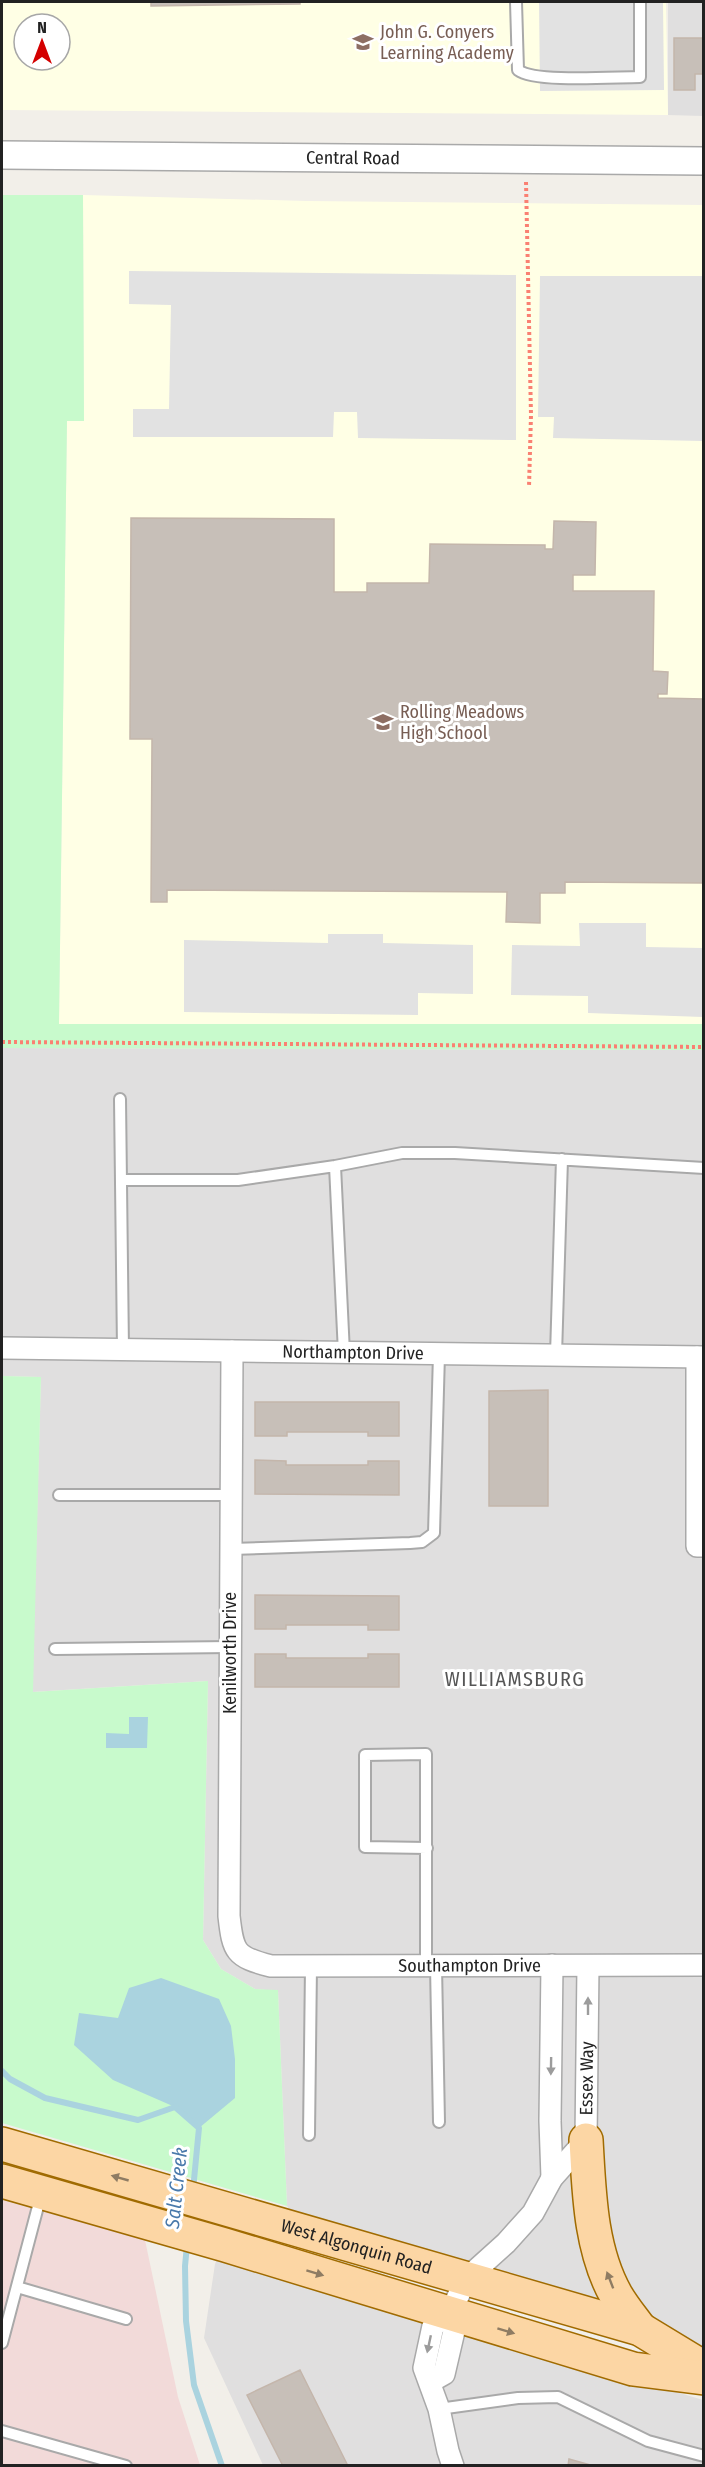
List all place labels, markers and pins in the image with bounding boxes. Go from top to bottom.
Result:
place label: John G. Conyers Learning Academy [380,21,514,64]
school or university icon: John G. Conyers Learning Academy [351,30,375,54]
place label: Rolling Meadows High School [400,701,524,744]
school or university icon: Rolling Meadows High School [371,710,395,734]

